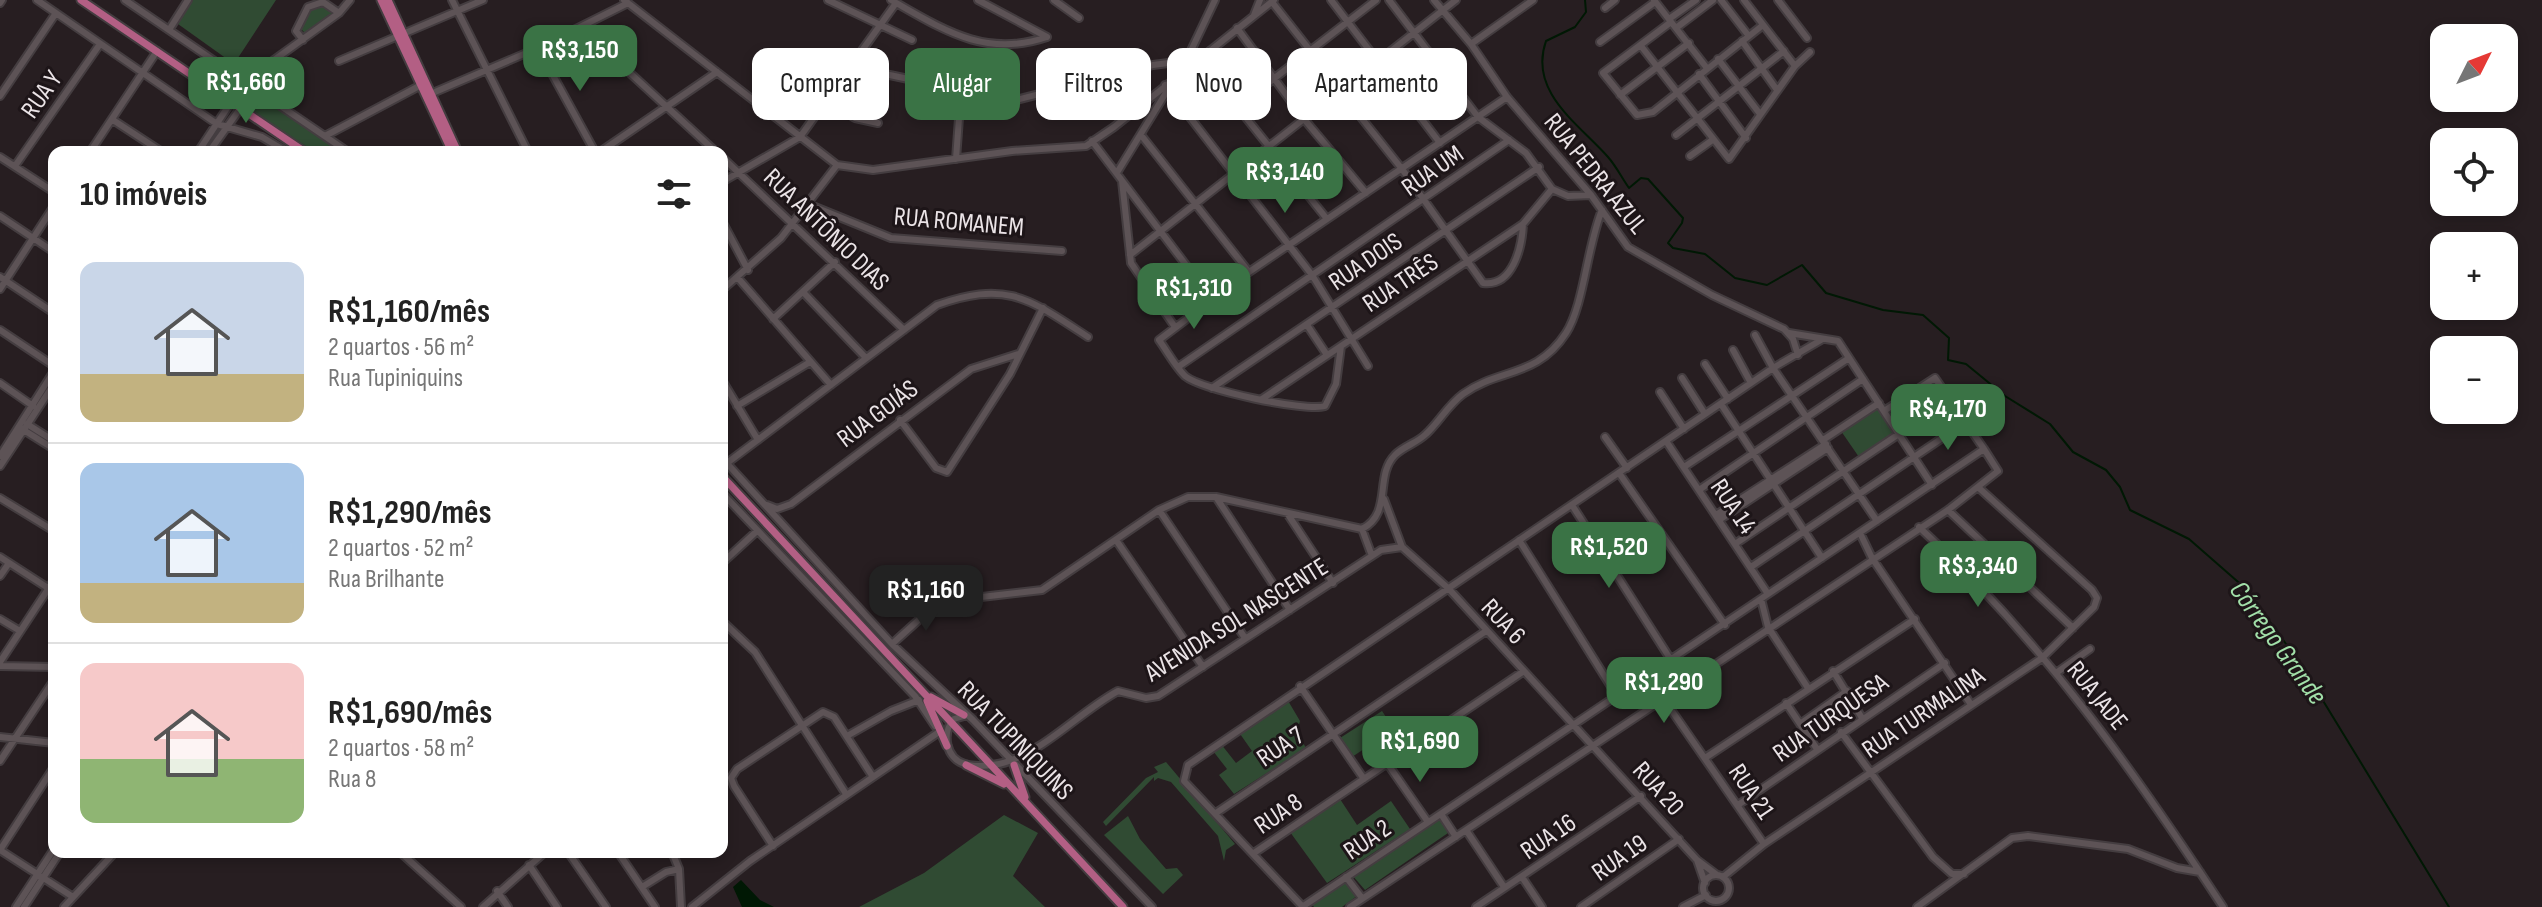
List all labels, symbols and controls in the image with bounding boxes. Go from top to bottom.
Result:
north arrow [2430,24,2518,112]
map controls [2430,24,2518,424]
pin: R$3,150 [506,25,654,93]
text: R$3,150 [541,35,619,66]
chip: Comprar [752,48,889,120]
chip: Alugar [905,48,1020,120]
chip: Filtros [1036,48,1151,120]
chip: Novo [1167,48,1271,120]
chip: Apartamento [1287,48,1467,120]
pin: R$1,660 [172,57,320,125]
street label: RUA Y [15,65,70,124]
text: R$1,660 [206,67,286,98]
street label: RUA PEDRA AZUL [1537,107,1653,241]
button: locate [2430,128,2518,216]
street label: RUA UM [1396,139,1470,203]
pin: R$3,140 [1211,147,1359,215]
text: R$3,140 [1246,157,1324,188]
street label: RUA ANTÔNIO DIAS [757,162,895,298]
icon: filters [652,172,696,216]
text: 10 imóveis [80,174,207,215]
street label: RUA ROMANEM [893,201,1025,244]
street label: RUA DOIS [1323,227,1408,298]
button: + [2430,232,2518,320]
street label: RUA TRÊS [1357,247,1444,320]
pin: R$1,310 [1120,263,1268,331]
text: R$1,310 [1156,273,1232,304]
text: R$1,160/mês [328,291,490,332]
icon: home [144,294,240,390]
text: 2 quartos · 56 m² [328,332,474,363]
button: − [2430,336,2518,424]
text: Rua Tupiniquins [328,363,463,394]
street label: RUA GOIÁS [831,374,924,455]
pin: R$4,170 [1874,384,2022,452]
text: R$4,170 [1909,394,1987,425]
street label: RUA 14 [1703,473,1762,540]
text: R$1,290/mês [328,492,492,533]
icon: home [144,495,240,591]
pin: R$1,520 [1535,522,1683,590]
text: R$1,520 [1570,532,1648,563]
text: 2 quartos · 52 m² [328,533,474,564]
pin: R$3,340 [1904,541,2052,609]
street label: AVENIDA SOL NASCENTE [1139,551,1334,690]
text: R$3,340 [1938,551,2018,582]
text: Rua Brilhante [328,564,444,595]
pin: R$1,160 [852,565,1000,633]
text: R$1,160 [887,575,965,606]
water label: Córrego Grande [2222,575,2334,711]
street label: RUA 6 [1474,593,1532,651]
street label: RUA JADE [2060,655,2134,737]
pin: R$1,290 [1590,657,1738,725]
street label: RUA TURMALINA [1857,660,1992,766]
text: R$1,290 [1625,667,1703,698]
street label: RUA TURQUESA [1767,667,1895,769]
street label: RUA TUPINIQUINS [951,675,1079,807]
text: R$1,690/mês [328,692,492,733]
icon: home [144,695,240,791]
pin: R$1,690 [1346,716,1494,784]
street label: RUA 7 [1251,720,1311,774]
text: R$1,690 [1380,726,1460,757]
text: 2 quartos · 58 m² [328,733,474,764]
street label: RUA 20 [1626,756,1690,822]
street label: RUA 21 [1721,758,1780,825]
text: Rua 8 [328,764,376,795]
street label: RUA 8 [1249,787,1309,841]
street label: RUA 16 [1515,808,1583,867]
street label: RUA 2 [1338,813,1397,867]
street label: RUA 19 [1586,828,1654,888]

